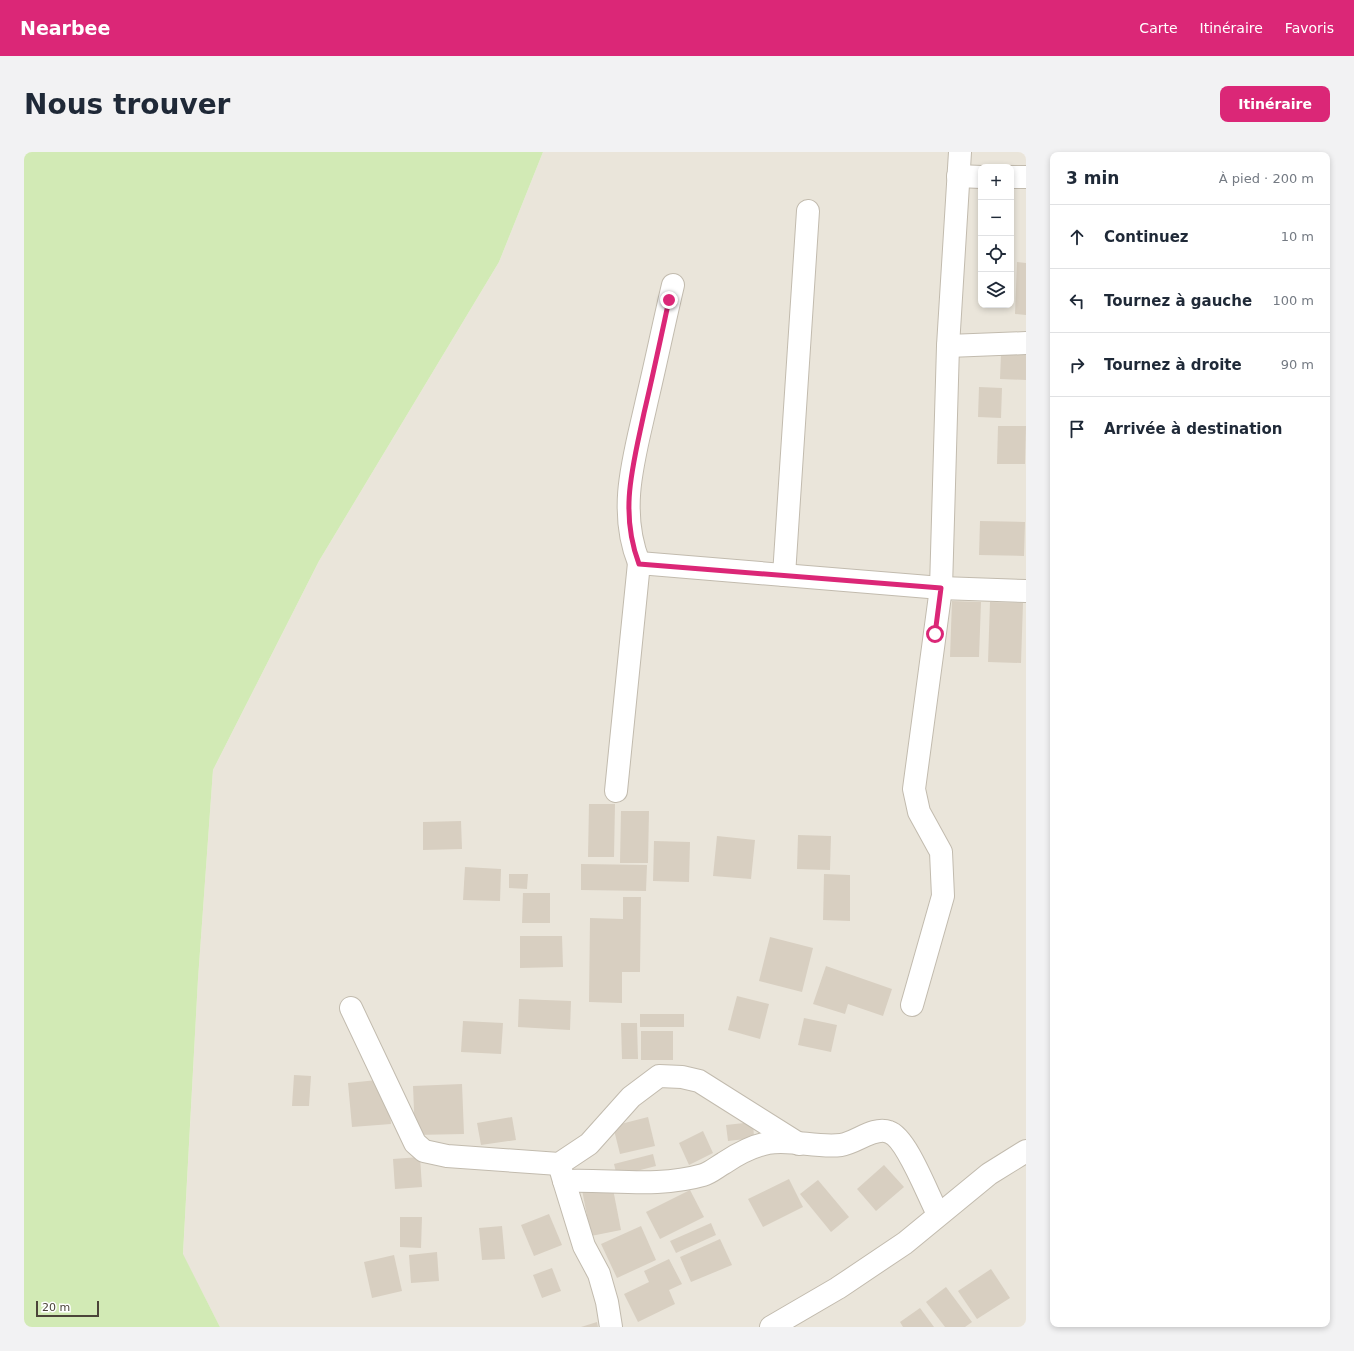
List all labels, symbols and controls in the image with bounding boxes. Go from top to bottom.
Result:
text: Nearbee [20,17,110,39]
text: Carte [1139,20,1178,36]
text: Itinéraire [1200,20,1263,36]
text: Favoris [1285,20,1334,36]
button: Itinéraire [1220,86,1330,122]
text: Nous trouver [24,88,230,121]
map controls [978,164,1014,308]
button: + [978,164,1014,200]
text: 3 min [1066,168,1119,188]
text: À pied · 200 m [1219,171,1314,186]
button: − [978,200,1014,236]
icon: ahead [1066,226,1088,248]
text: Continuez [1104,228,1189,246]
text: 10 m [1281,229,1314,244]
button: locate [978,236,1014,272]
button: layers [978,272,1014,308]
icon: left [1066,290,1088,312]
route end [660,291,678,309]
text: Tournez à gauche [1104,292,1252,310]
text: 100 m [1272,293,1314,308]
icon: right [1066,354,1088,376]
text: Tournez à droite [1104,356,1242,374]
text: 90 m [1281,357,1314,372]
icon: arrive [1066,418,1088,440]
text: Arrivée à destination [1104,420,1282,438]
route start [926,625,944,643]
scale bar [36,1299,99,1318]
text: 20 m [42,1301,70,1314]

